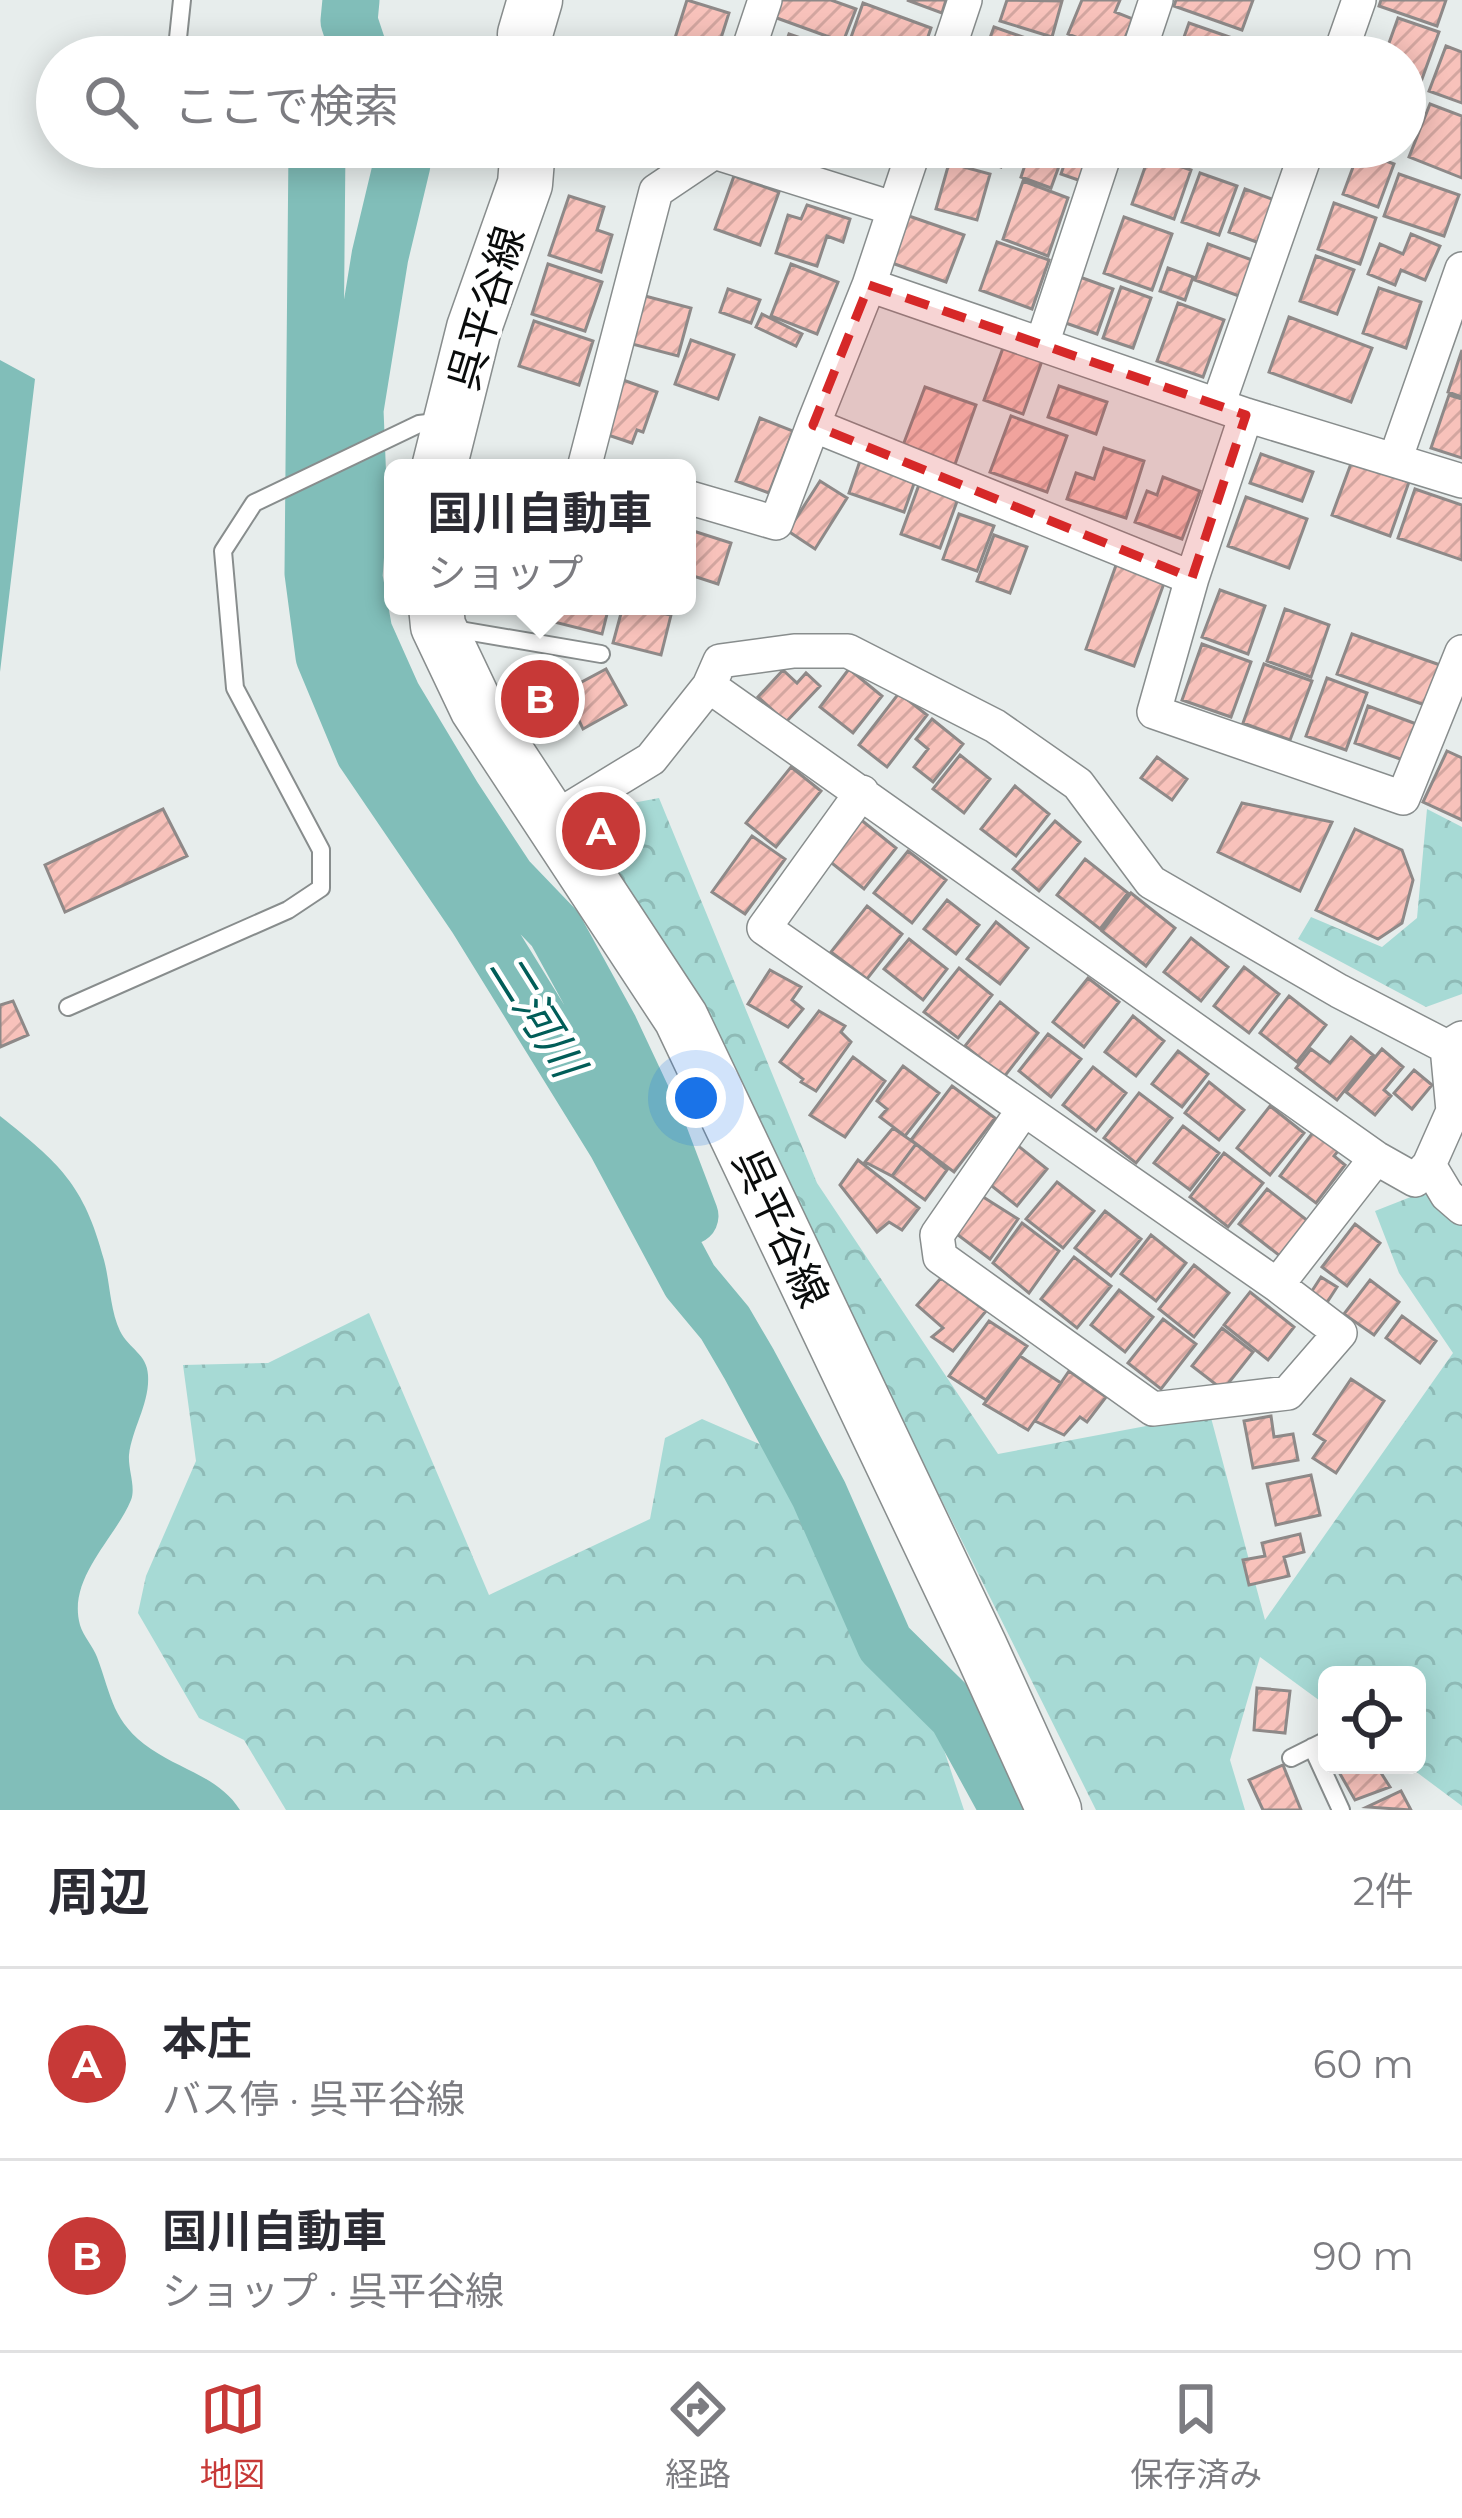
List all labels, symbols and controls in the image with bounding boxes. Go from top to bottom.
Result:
search box [36,36,1426,168]
icon: search [78,69,144,135]
text: ここで検索 [174,78,399,133]
street label: 呉平谷線 [437,220,535,396]
popup [384,459,696,615]
text: 国川自動車 [427,485,653,540]
text: ショップ [427,549,584,597]
pin: B [501,654,579,744]
pin: A [562,786,640,876]
water label: 二河川 [478,943,599,1090]
your location [666,1068,726,1128]
street label: 呉平谷線 [722,1141,840,1315]
map controls [1318,1666,1426,1774]
button: locate [1318,1666,1426,1774]
text: 周辺 [48,1861,150,1923]
text: 2件 [1353,1867,1414,1915]
text: 本庄 [162,2011,252,2066]
text: A [72,2040,102,2088]
text: 60 m [1313,2040,1414,2088]
text: バス停 · 呉平谷線 [162,2075,465,2123]
text: 国川自動車 [162,2203,387,2258]
text: B [72,2232,102,2280]
text: 90 m [1313,2232,1414,2280]
text: ショップ · 呉平谷線 [162,2267,504,2315]
tab: 地図 [200,2376,266,2496]
tab: 経路 [665,2376,731,2496]
tab: 保存済み [1130,2376,1262,2496]

